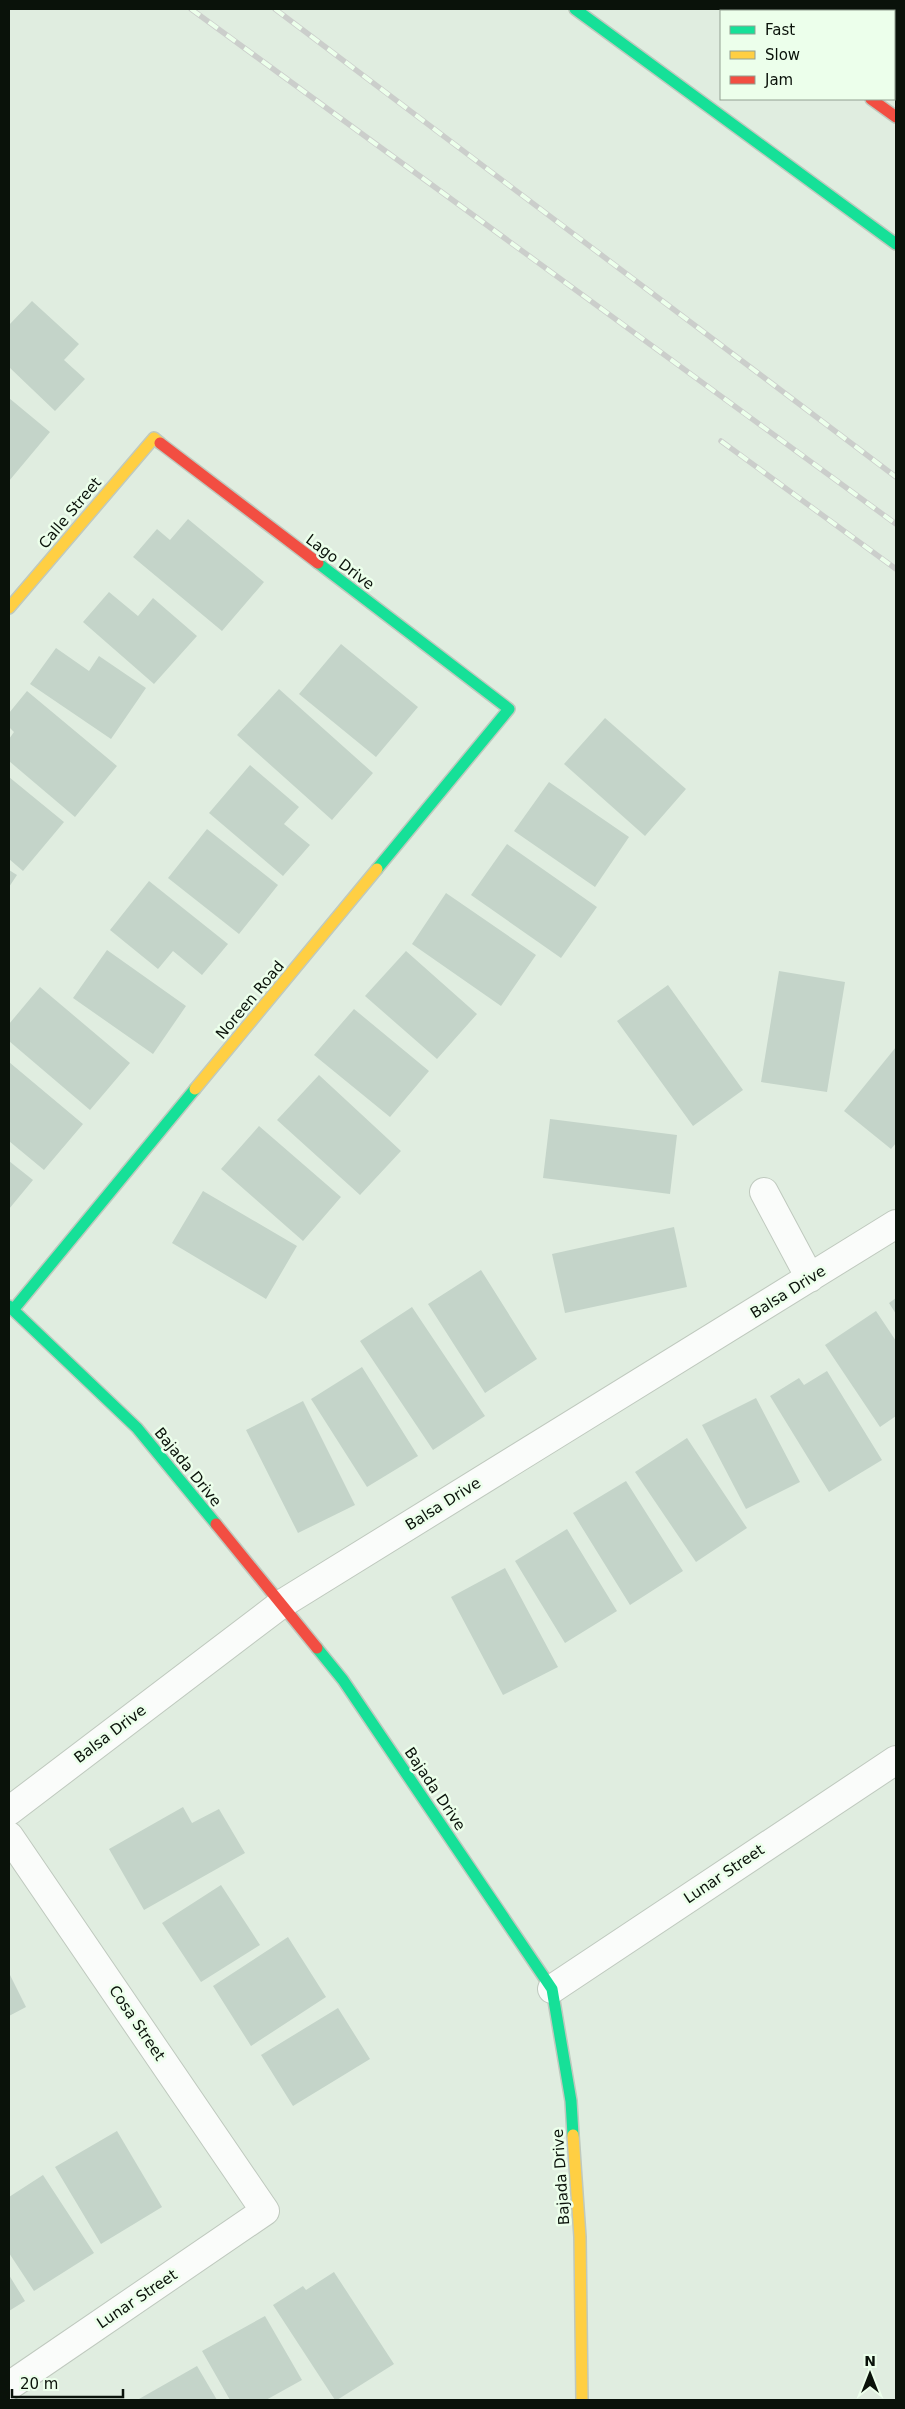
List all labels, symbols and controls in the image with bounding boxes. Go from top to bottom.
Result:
legend [720,10,895,100]
text: Fast [765,21,795,39]
text: Slow [765,46,800,64]
text: Jam [764,71,793,89]
street label: Calle Street [35,474,105,552]
street label: Lago Drive [302,530,378,594]
street label: Noreen Road [212,957,288,1043]
street label: Balsa Drive [747,1262,829,1322]
street label: Bajada Drive [151,1424,225,1510]
street label: Balsa Drive [402,1474,484,1534]
street label: Balsa Drive [70,1701,150,1767]
street label: Bajada Drive [401,1744,469,1834]
street label: Lunar Street [680,1841,768,1907]
street label: Cosa Street [105,1982,169,2064]
street label: Bajada Drive [549,2128,573,2226]
street label: Lunar Street [93,2266,181,2332]
north arrow [845,2349,895,2399]
text: N [864,2353,876,2369]
scale bar [12,2366,124,2398]
text: 20 m [20,2375,58,2393]

